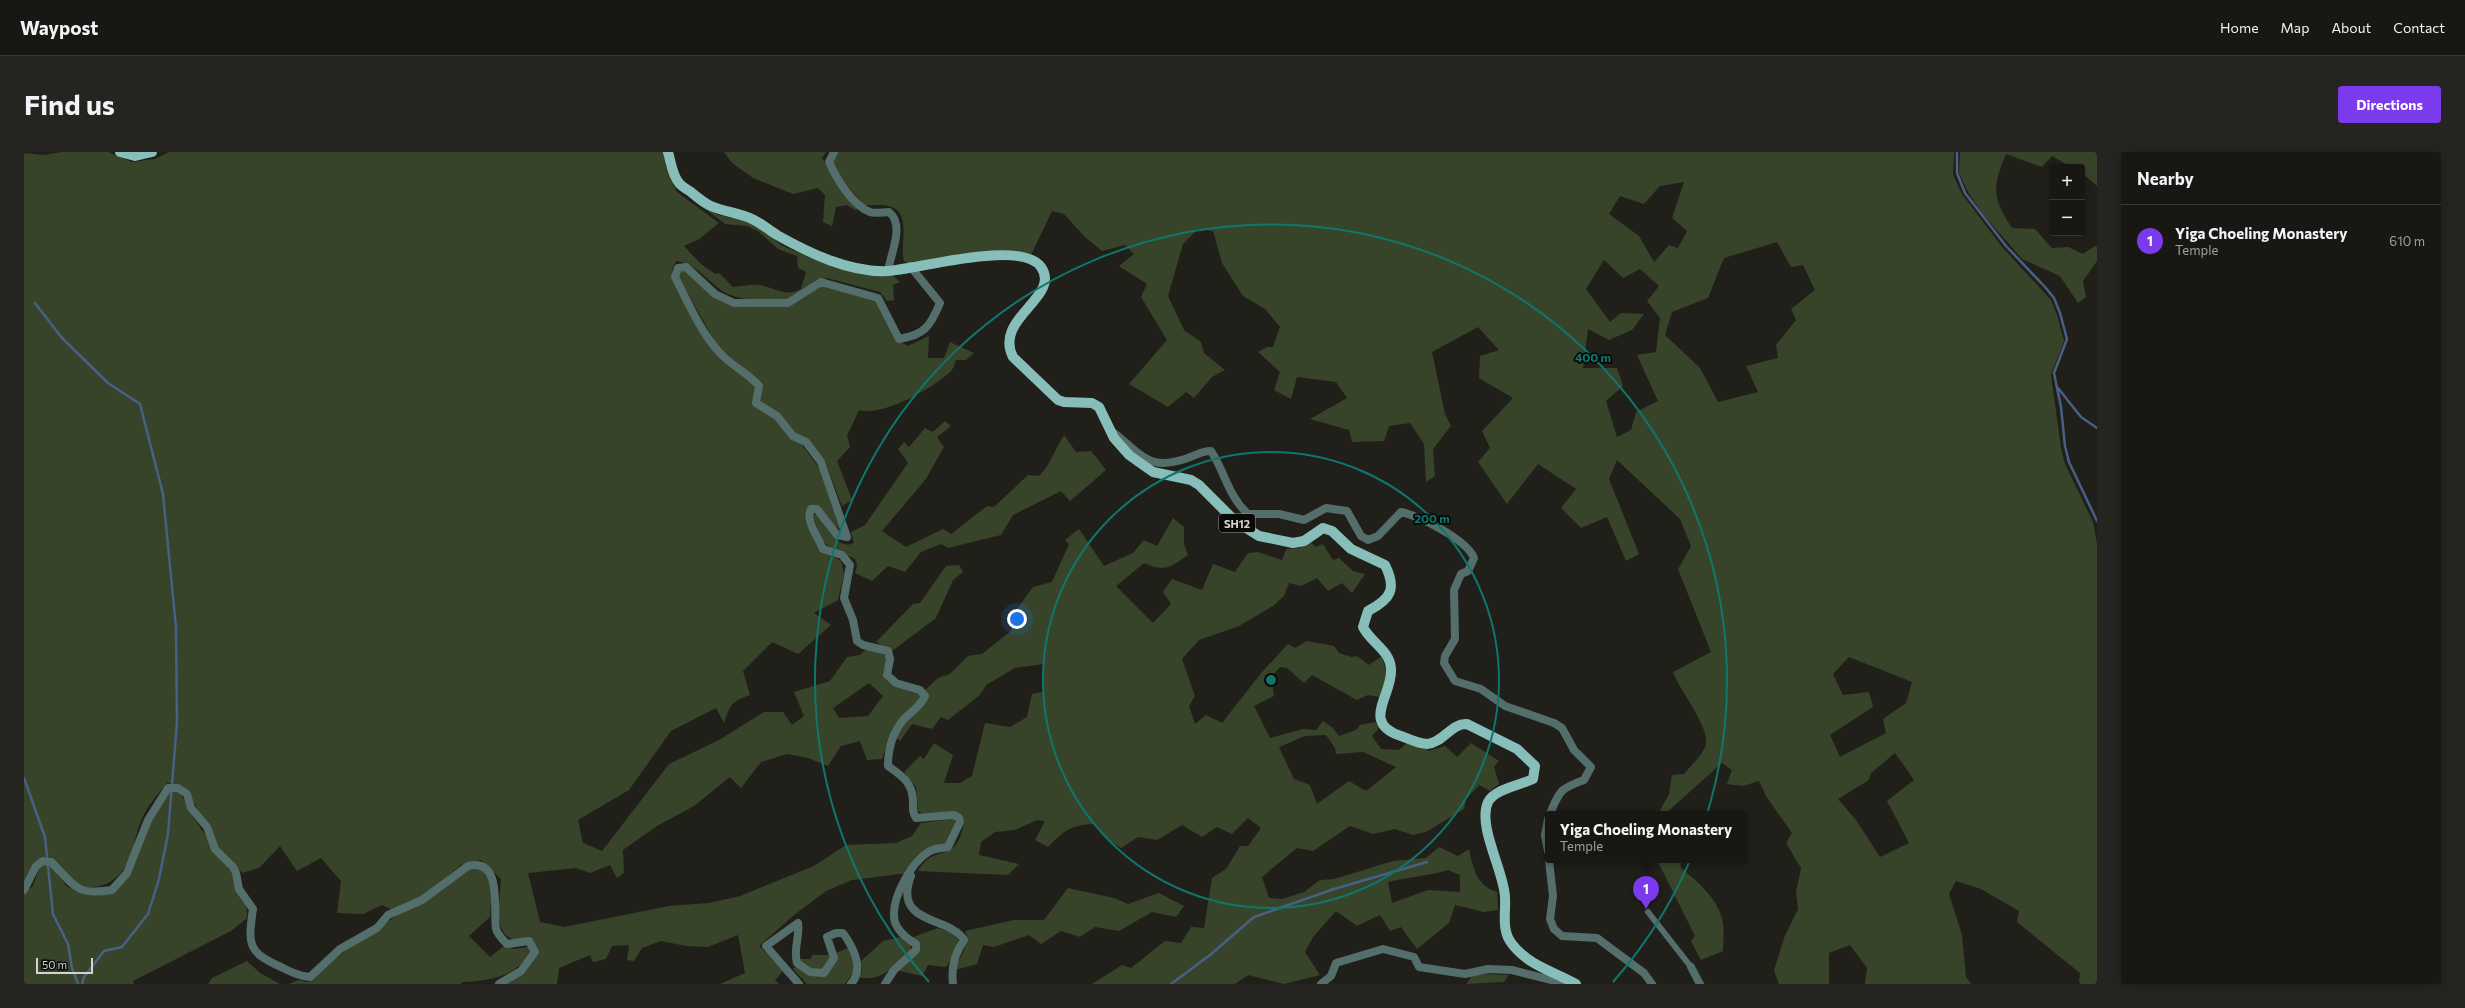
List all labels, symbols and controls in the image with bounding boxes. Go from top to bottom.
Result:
text: Waypost [20,16,98,39]
text: Home [2220,19,2259,36]
text: Map [2281,19,2309,36]
text: About [2331,19,2371,36]
text: Contact [2393,19,2445,36]
button: Directions [2338,86,2441,123]
text: Find us [24,87,115,121]
map controls [2049,164,2085,236]
button: + [2049,164,2085,200]
text: Nearby [2137,168,2194,189]
button: − [2049,200,2085,236]
text: Yiga Choeling Monastery [2175,224,2348,242]
text: 1 [2147,233,2153,249]
text: 610 m [2389,233,2425,249]
text: Temple [2175,242,2218,258]
text: 400 m [1575,350,1611,364]
text: 200 m [1414,511,1450,525]
road number: SH12 [1219,514,1255,532]
your location [1007,609,1027,629]
centre of rings [1264,673,1278,687]
popup [1545,811,1747,863]
text: Yiga Choeling Monastery [1560,820,1732,838]
text: Temple [1560,838,1603,854]
pin: 1 [1633,876,1659,909]
scale bar [36,956,93,975]
text: 50 m [42,958,67,971]

